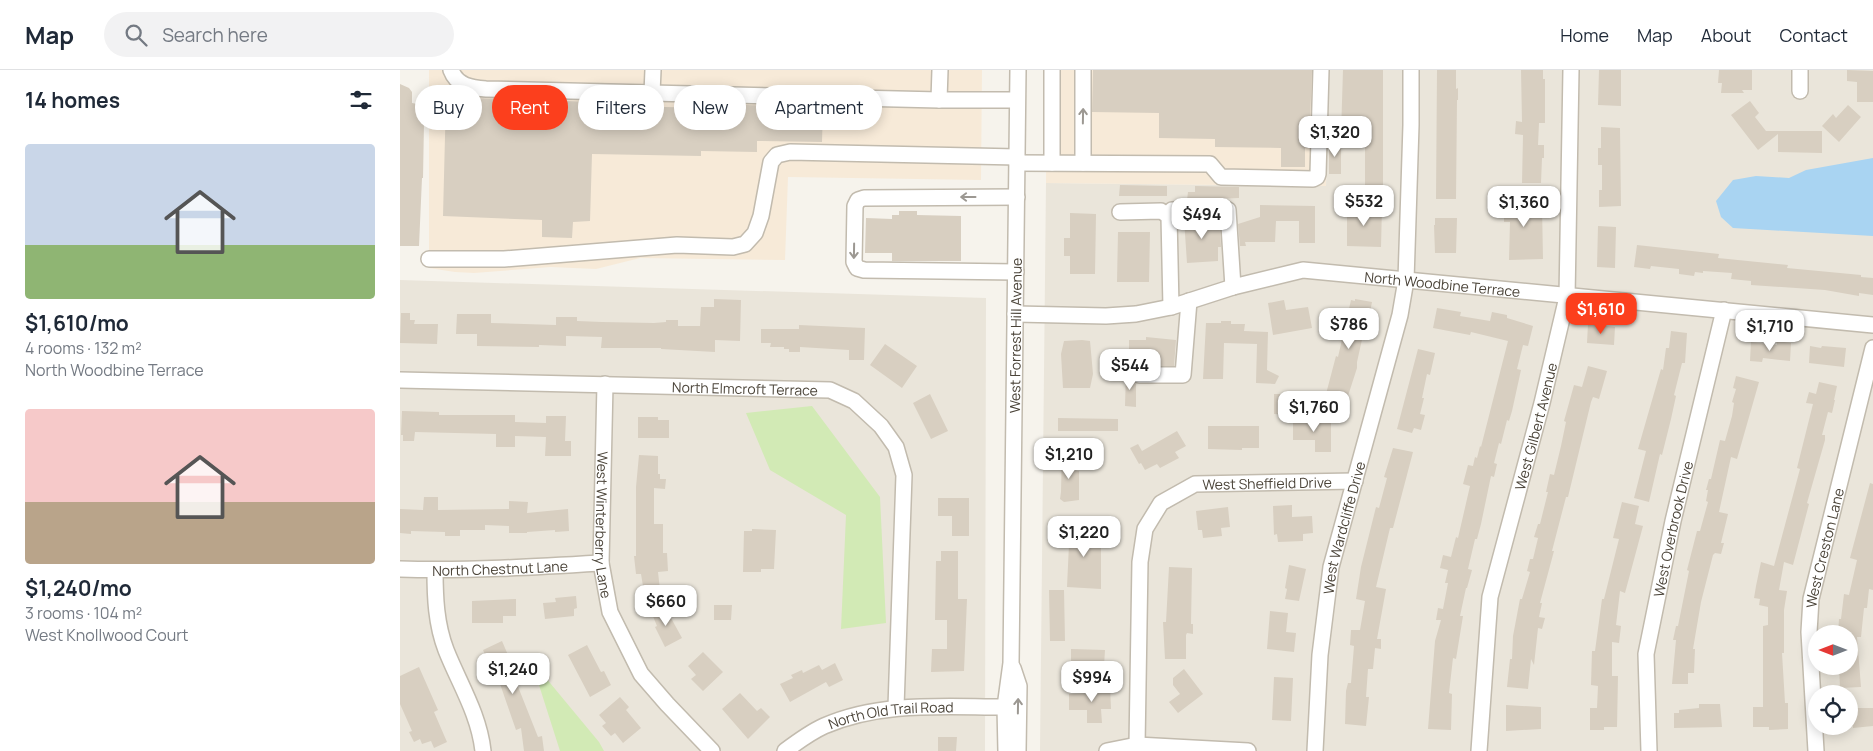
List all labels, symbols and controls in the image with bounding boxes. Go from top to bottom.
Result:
search box [104,12,454,57]
text: Map [25,18,74,51]
icon: search [122,21,150,49]
text: Search here [162,22,268,48]
text: Home [1560,23,1609,47]
text: Map [1637,23,1673,47]
text: About [1701,23,1751,47]
text: Contact [1779,23,1848,47]
chip: Buy [415,85,482,130]
chip: Rent [492,85,568,130]
chip: Filters [578,85,664,130]
chip: New [674,85,746,130]
chip: Apartment [756,85,882,130]
text: 14 homes [25,86,120,114]
icon: filters [347,86,375,114]
one-way arrow [1078,109,1088,125]
pin: $1,320 [1294,116,1376,158]
text: $1,320 [1310,121,1360,143]
icon: home [155,177,245,267]
pin: $532 [1334,184,1394,227]
pin: $1,360 [1483,186,1565,228]
text: $532 [1345,190,1383,212]
text: $1,360 [1498,191,1550,213]
one-way arrow [960,192,976,202]
pin: $494 [1172,198,1232,240]
text: $494 [1182,203,1222,225]
one-way arrow [850,243,859,259]
street label: West Forrest Hill Avenue [1004,258,1025,413]
street label: North Woodbine Terrace [1364,266,1521,300]
pin: $1,610 [1560,292,1642,335]
text: $1,610 [1577,298,1625,320]
pin: $786 [1319,308,1379,350]
text: $1,610/mo [25,309,129,337]
pin: $1,710 [1729,310,1811,352]
text: $786 [1330,313,1368,335]
text: $1,710 [1746,315,1794,337]
text: 4 rooms · 132 m² [25,337,142,359]
pin: $544 [1100,348,1160,391]
text: $544 [1111,354,1149,376]
text: North Woodbine Terrace [25,359,204,381]
street label: West Gilbert Avenue [1510,361,1561,492]
street label: North Elmcroft Terrace [672,377,818,399]
pin: $1,760 [1273,390,1355,433]
text: $1,760 [1289,396,1339,418]
pin: $1,210 [1028,438,1110,480]
icon: home [155,442,245,532]
text: $1,210 [1045,443,1093,465]
street label: West Winterberry Lane [591,451,617,600]
street label: West Wardcliffe Drive [1318,459,1369,595]
street label: West Overbrook Drive [1648,459,1697,599]
street label: West Sheffield Drive [1202,472,1332,493]
street label: West Creston Lane [1801,486,1848,608]
pin: $1,220 [1043,516,1125,558]
text: $1,220 [1059,521,1109,543]
street label: North Chestnut Lane [432,555,568,579]
text: $1,240/mo [25,574,132,602]
pin: $660 [636,584,696,627]
text: $660 [646,590,686,612]
text: 3 rooms · 104 m² [25,602,142,624]
text: West Knollwood Court [25,624,188,646]
north arrow [1808,625,1858,675]
map controls [1808,625,1858,735]
pin: $1,240 [472,652,554,695]
text: $1,240 [488,658,538,680]
pin: $994 [1062,660,1122,703]
text: $994 [1072,666,1112,688]
button: locate [1808,685,1858,735]
street label: North Old Trail Road [825,697,954,733]
one-way arrow [1013,698,1023,714]

